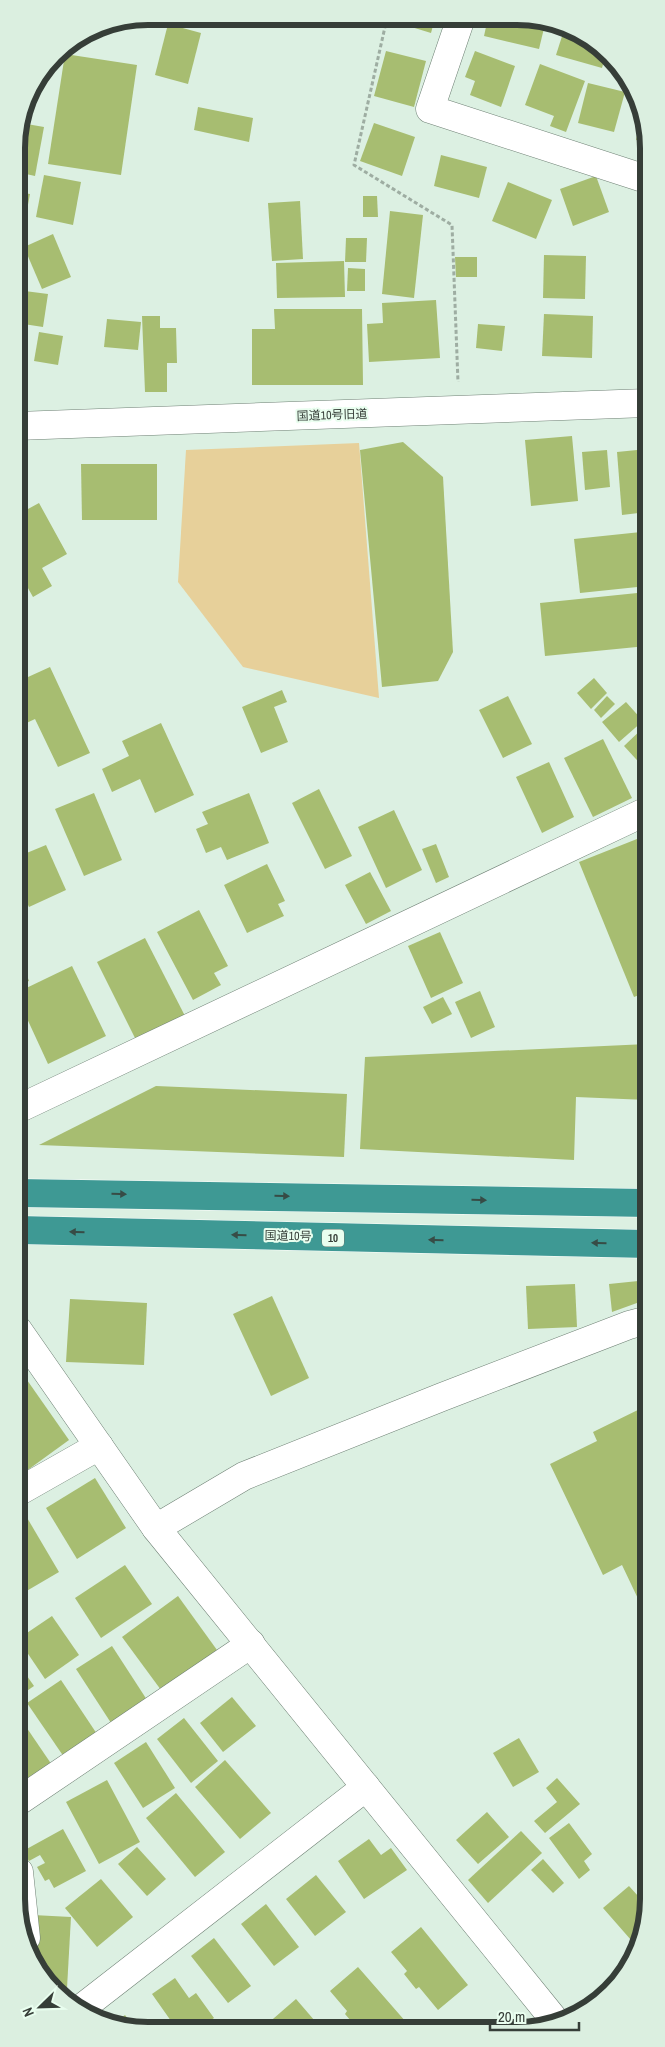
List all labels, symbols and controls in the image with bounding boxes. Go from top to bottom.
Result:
street label: 国道10号旧道 [296,406,368,424]
one-way arrow [111,1190,127,1198]
one-way arrow [274,1192,290,1200]
one-way arrow [471,1196,487,1204]
one-way arrow [68,1227,84,1235]
street label: 国道10号 [264,1228,312,1244]
road number: 10 [322,1230,344,1246]
one-way arrow [231,1231,247,1239]
one-way arrow [428,1236,444,1244]
one-way arrow [591,1239,607,1247]
north arrow [15,1982,65,2032]
scale bar [490,2000,579,2032]
text: N [18,2005,38,2019]
text: 20 m [498,2006,525,2027]

